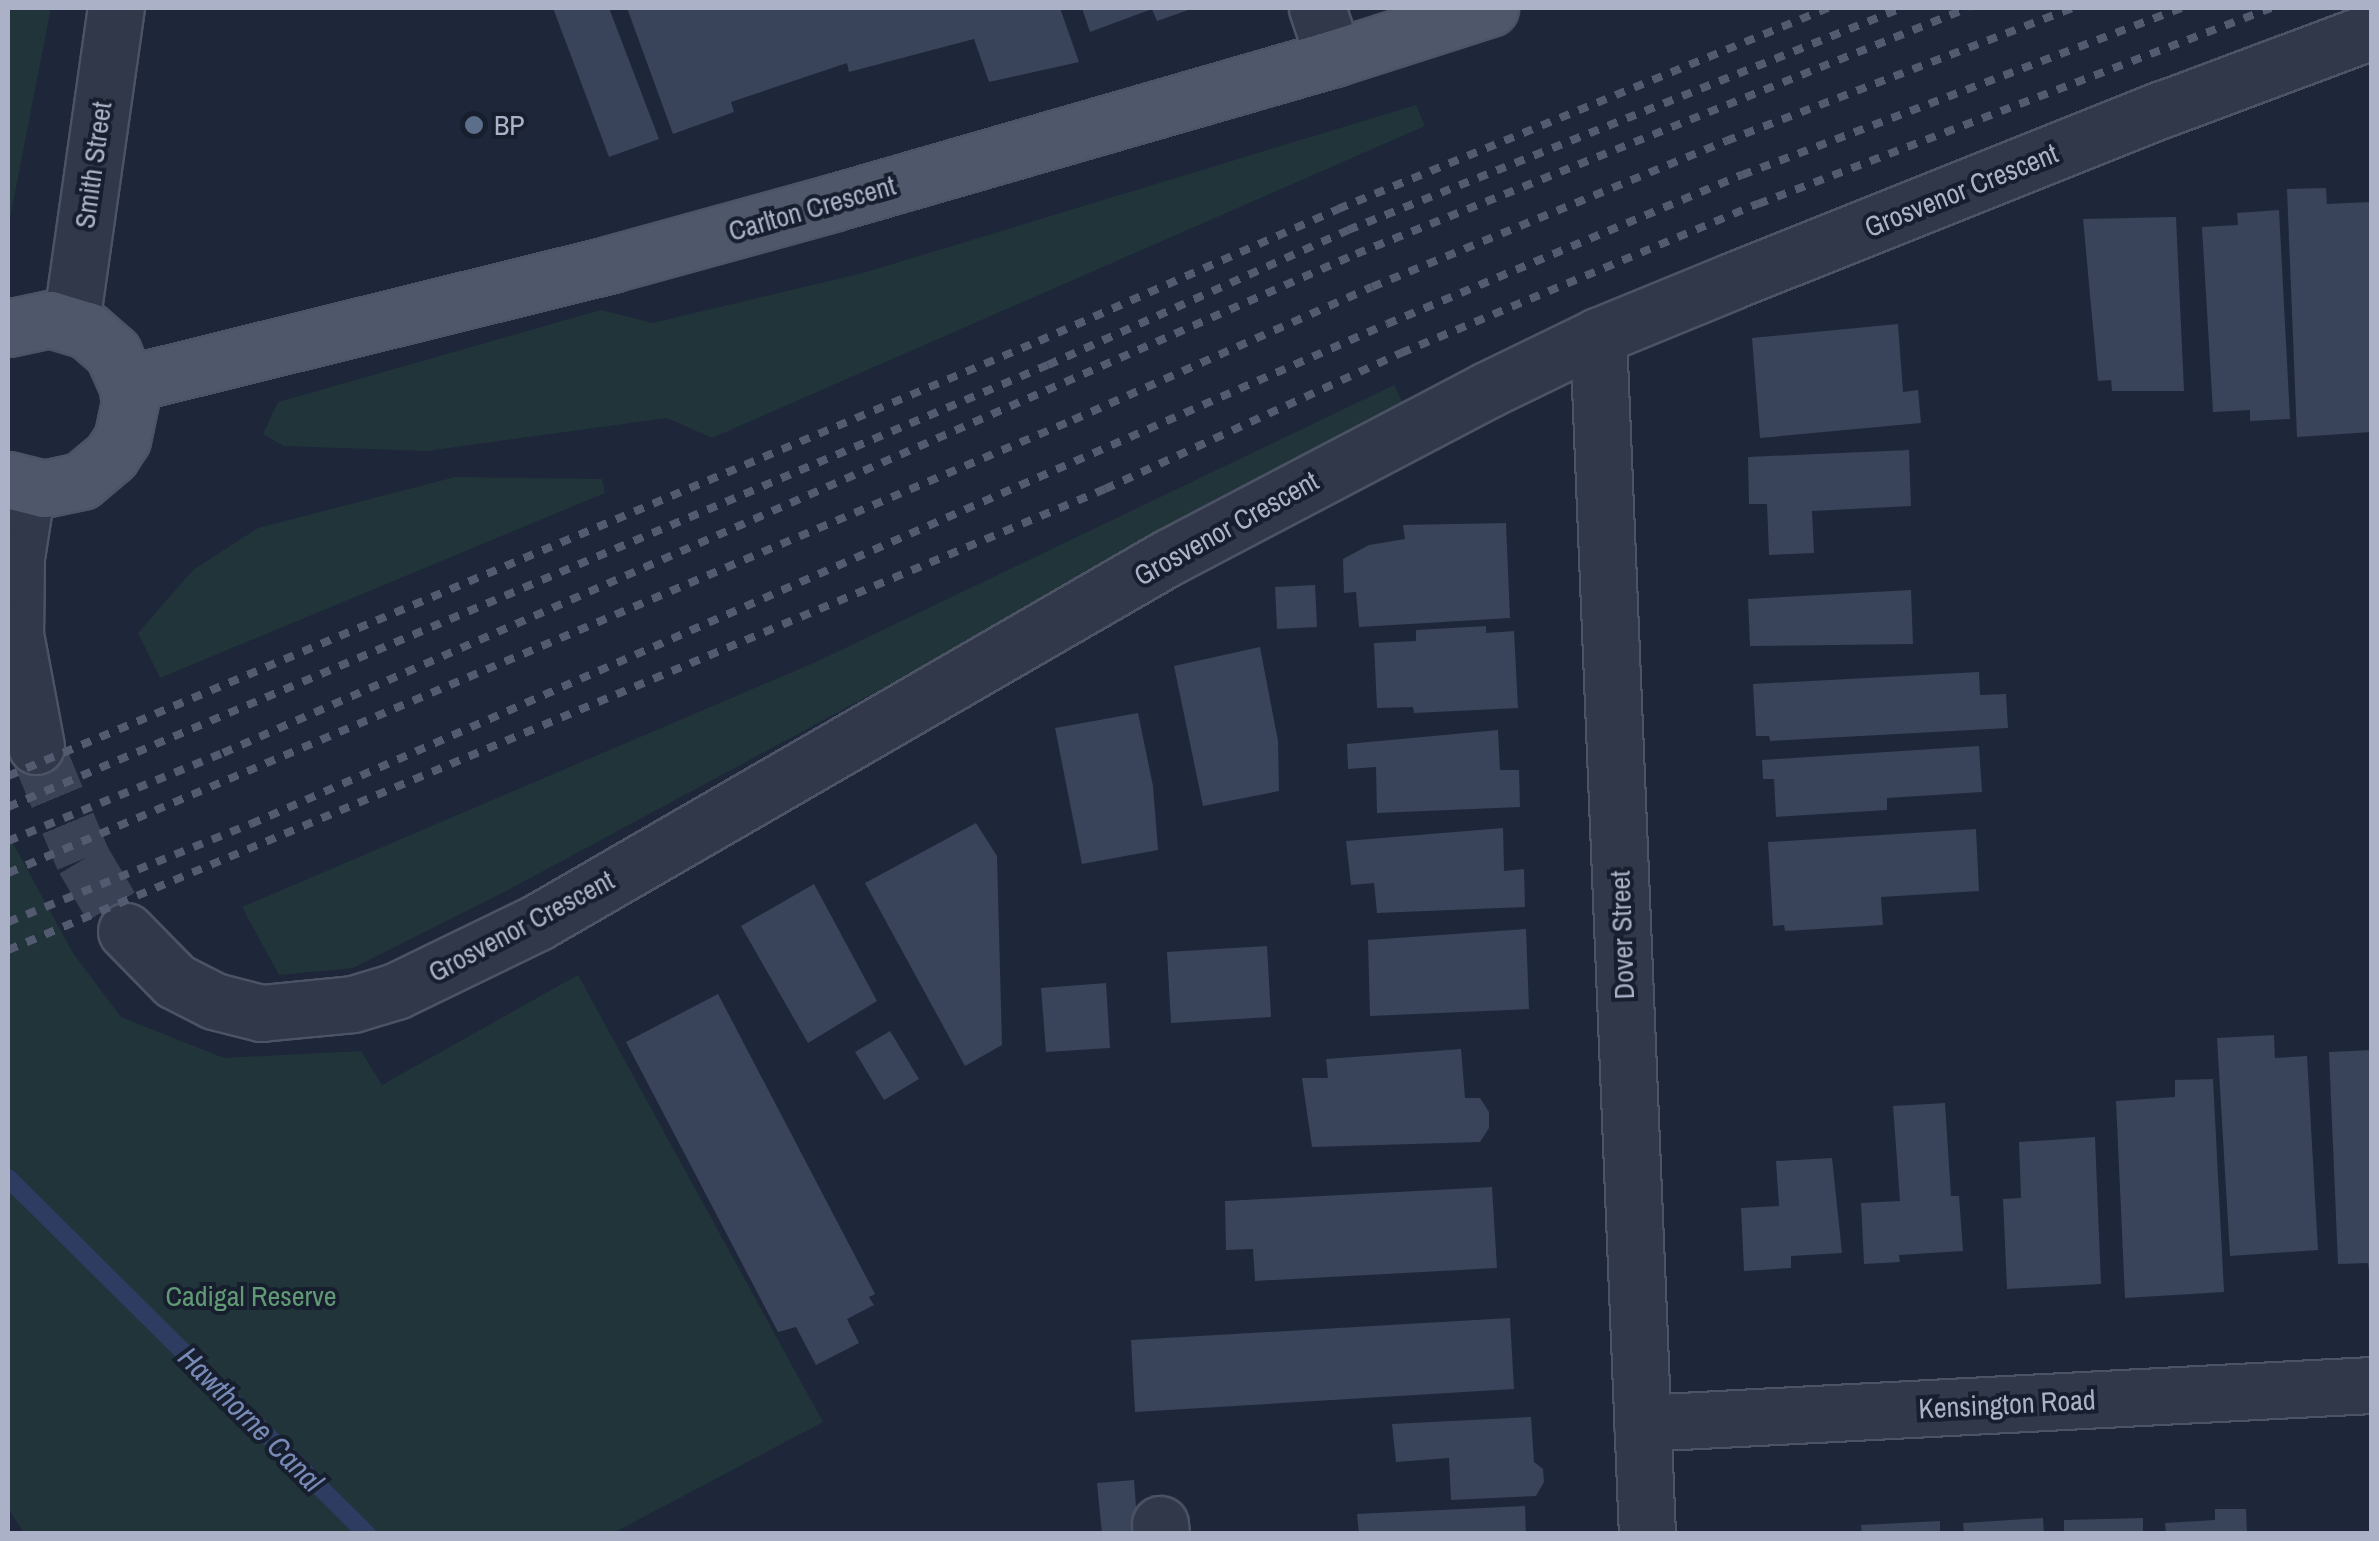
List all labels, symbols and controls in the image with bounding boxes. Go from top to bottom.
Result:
street label: Smith Street [67,99,119,231]
place label: BP [494,108,525,142]
marker: BP [463,114,485,136]
street label: Grosvenor Crescent [1859,136,2063,244]
street label: Carlton Crescent [725,168,899,248]
street label: Grosvenor Crescent [1128,464,1324,592]
street label: Grosvenor Crescent [422,863,620,989]
street label: Dover Street [1603,870,1641,1000]
park label: Cadigal Reserve [166,1279,336,1313]
water label: Hawthorne Canal [171,1339,331,1499]
street label: Kensington Road [1918,1383,2096,1425]

